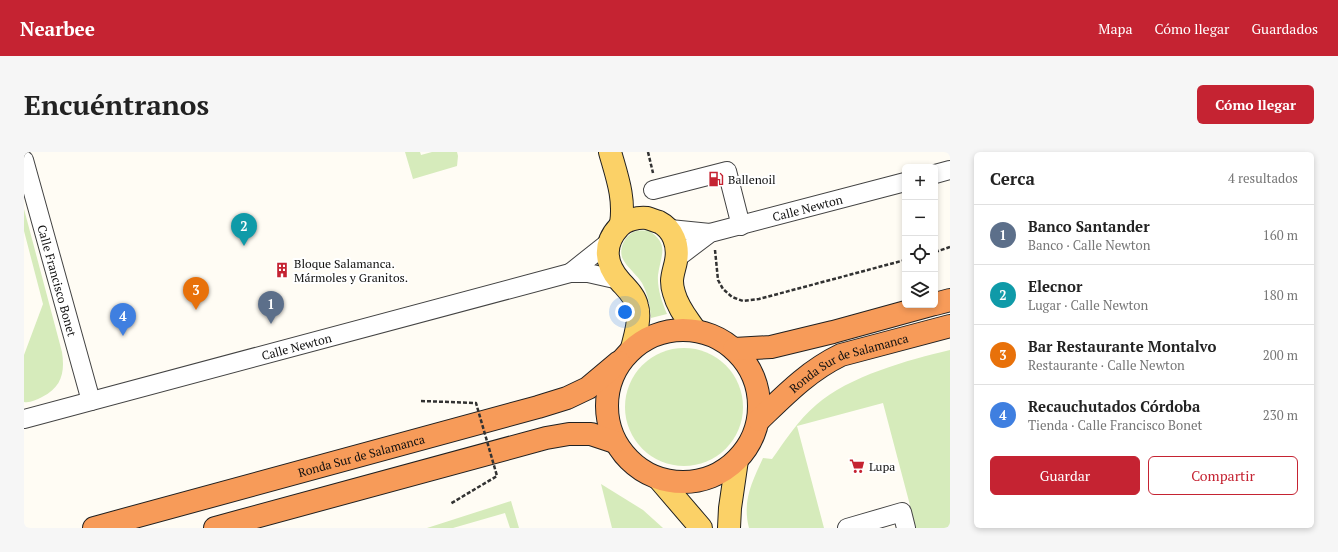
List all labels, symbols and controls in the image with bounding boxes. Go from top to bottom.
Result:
text: Nearbee [20,16,95,41]
text: Mapa [1098,19,1133,38]
text: Cómo llegar [1155,19,1229,38]
text: Guardados [1251,19,1318,38]
button: Cómo llegar [1197,85,1314,124]
text: Encuéntranos [24,86,209,123]
map controls [902,164,938,308]
button: + [902,164,938,200]
text: Cerca [990,167,1035,190]
text: 4 resultados [1228,169,1298,187]
fuel station icon: Ballenoil [707,170,725,188]
place label: Ballenoil [728,172,776,187]
street label: Calle Newton [771,191,844,224]
button: − [902,200,938,236]
pin: 2 [231,213,257,246]
text: Banco Santander [1028,216,1150,236]
street label: Calle Francisco Bonet [35,223,80,339]
text: 1 [999,226,1007,244]
text: 160 m [1263,226,1298,244]
button: locate [902,236,938,272]
text: Banco · Calle Newton [1028,236,1150,254]
place label: Bloque Salamanca. Mármoles y Granitos. [294,256,408,285]
building icon: Bloque Salamanca. Mármoles y Granitos. [273,261,291,279]
button: layers [902,272,938,308]
text: Elecnor [1028,276,1082,296]
pin: 3 [183,277,209,310]
text: 2 [999,286,1007,304]
text: 180 m [1263,286,1298,304]
pin: 1 [258,291,284,324]
text: Lugar · Calle Newton [1028,296,1148,314]
your location [615,302,635,322]
pin: 4 [110,303,136,336]
street label: Calle Newton [260,330,333,363]
street label: Ronda Sur de Salamanca [786,330,910,396]
text: Bar Restaurante Montalvo [1028,336,1216,356]
text: 3 [999,346,1007,364]
text: 200 m [1263,346,1298,364]
text: Restaurante · Calle Newton [1028,356,1185,374]
text: Recauchutados Córdoba [1028,396,1200,416]
text: 4 [999,406,1007,424]
text: 230 m [1263,406,1298,424]
text: Tienda · Calle Francisco Bonet [1028,416,1202,434]
street label: Ronda Sur de Salamanca [296,431,426,480]
button: Guardar [990,456,1140,495]
button: Compartir [1148,456,1298,495]
supermarket icon: Lupa [848,457,866,475]
place label: Lupa [869,459,895,474]

